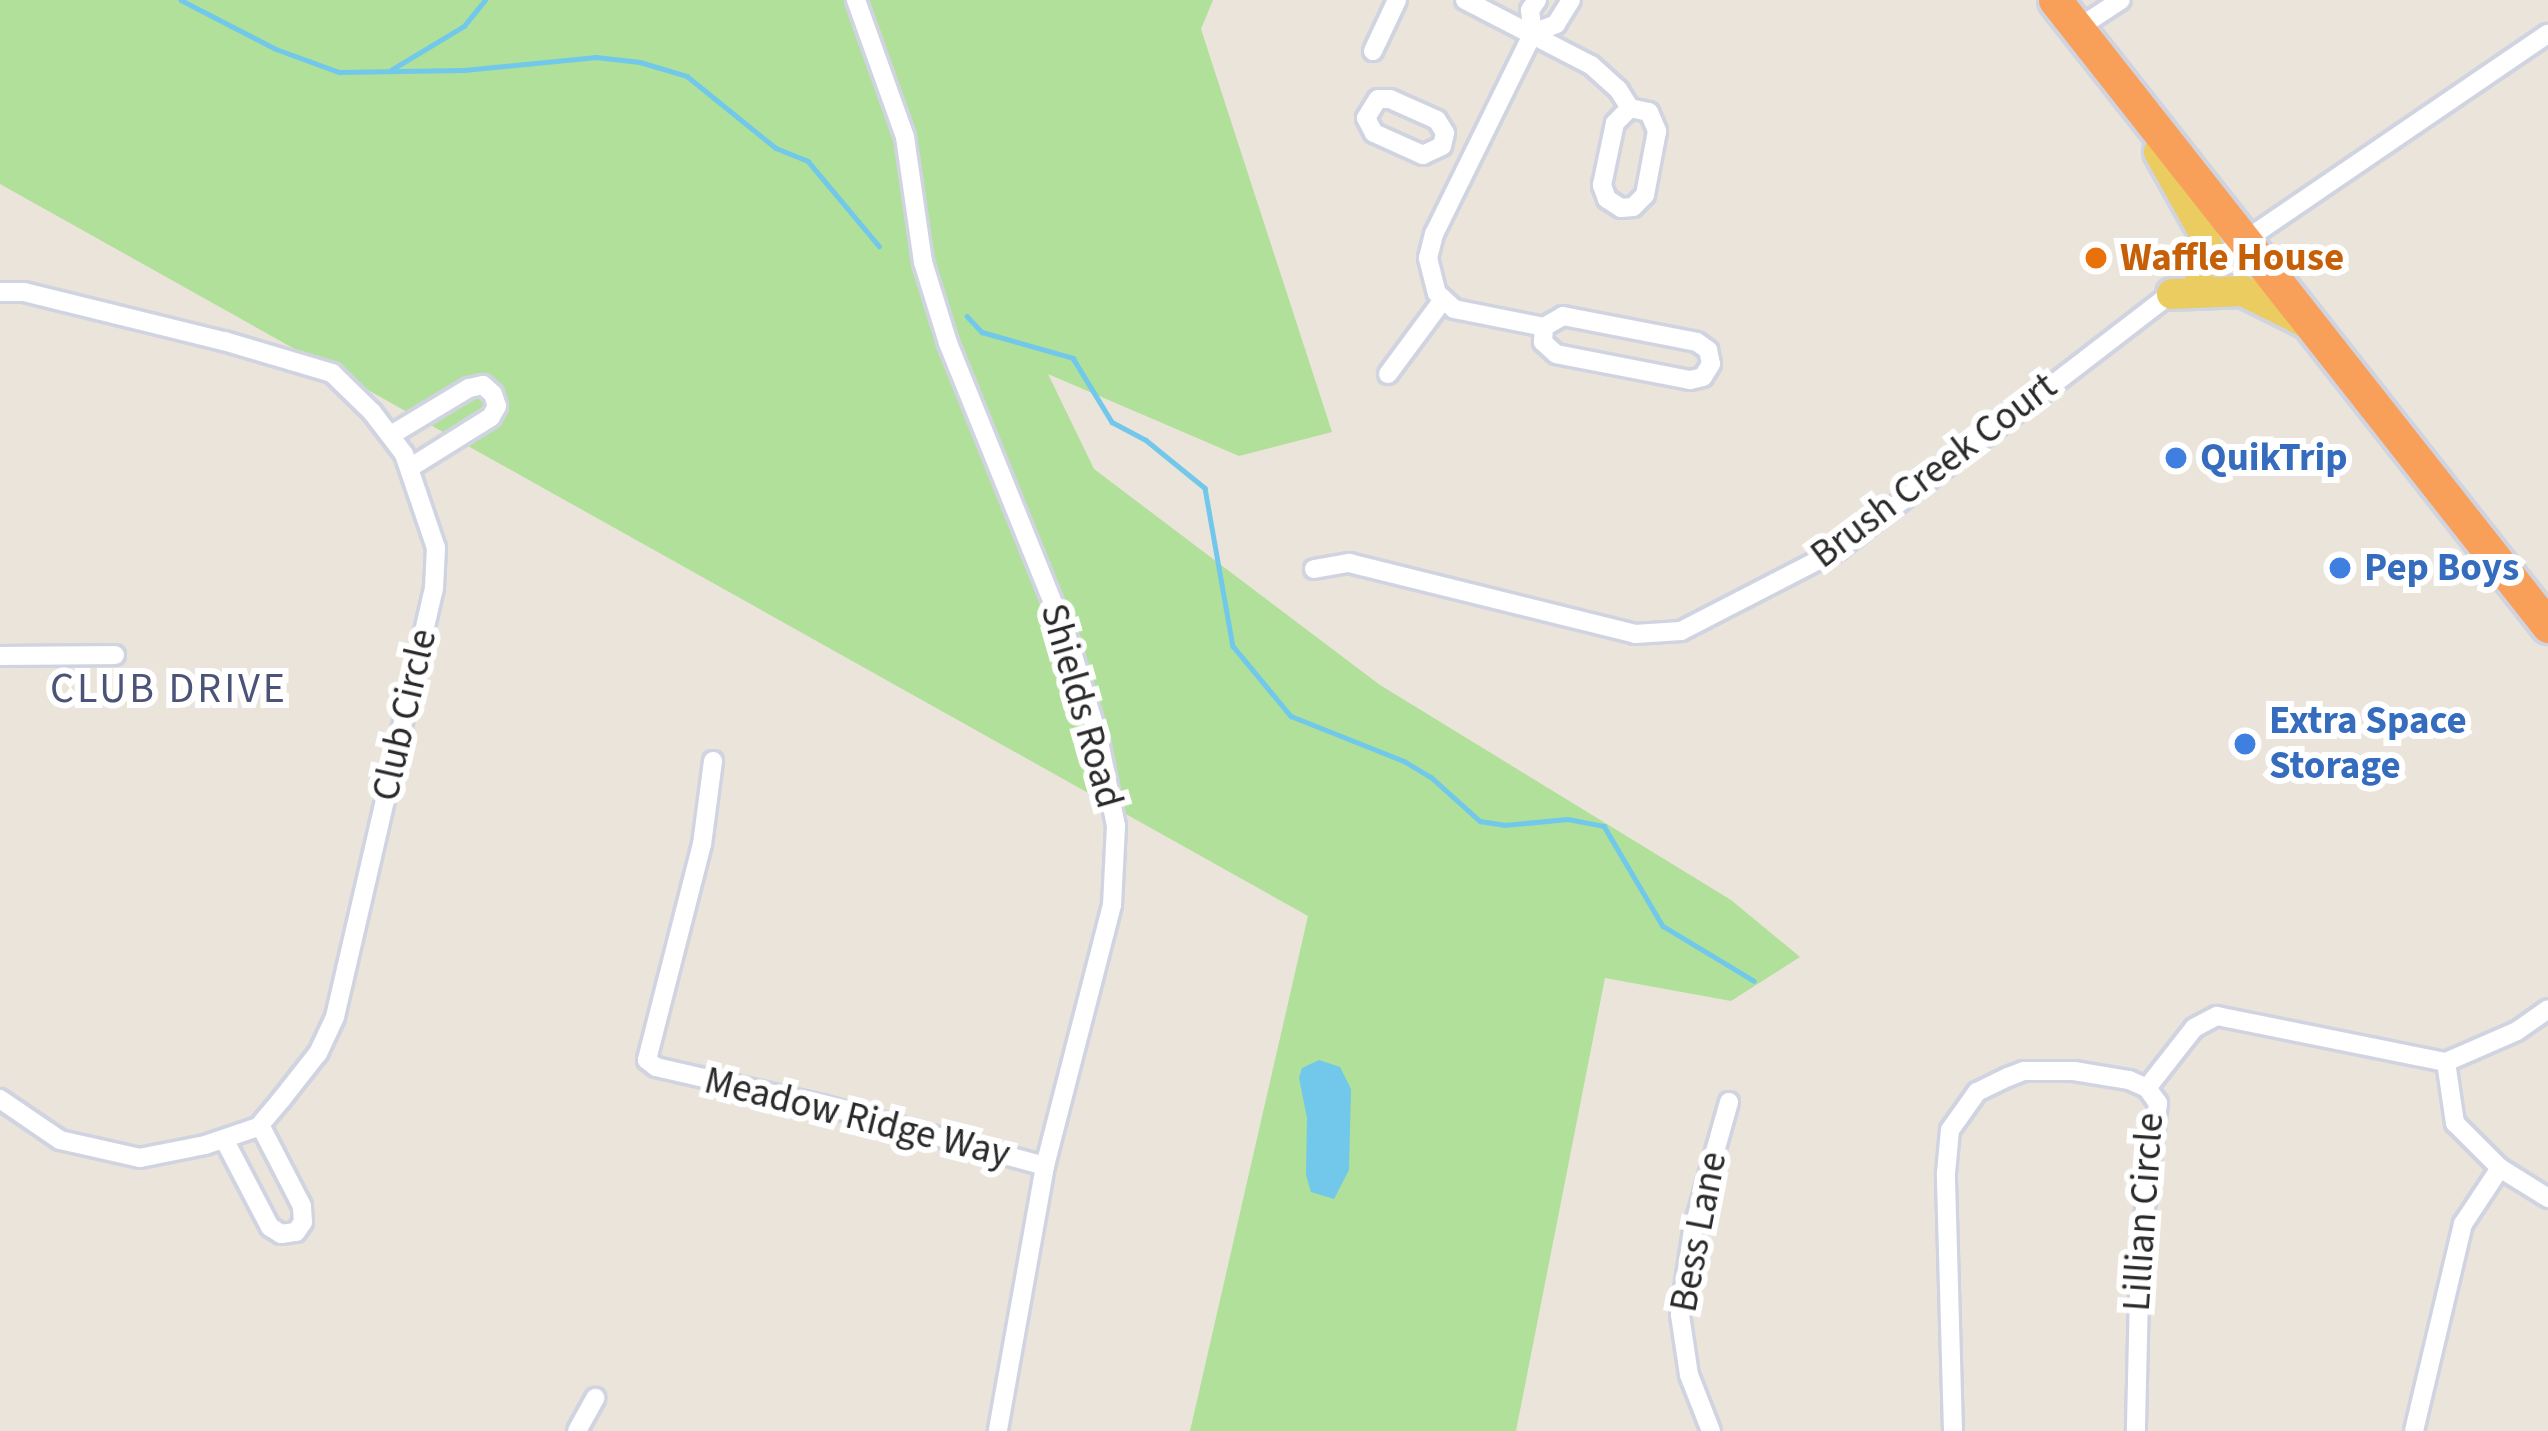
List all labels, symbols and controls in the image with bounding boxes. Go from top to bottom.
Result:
place label: Waffle House [2120,235,2344,281]
marker: Waffle House [2083,245,2109,271]
street label: Brush Creek Court [1802,363,2066,579]
place label: QuikTrip [2200,435,2348,481]
marker: QuikTrip [2163,445,2189,471]
place label: Pep Boys [2364,545,2519,591]
marker: Pep Boys [2327,555,2353,581]
street label: Shields Road [1030,598,1132,814]
street label: Club Circle [363,625,447,805]
district label: CLUB DRIVE [50,664,288,714]
place label: Extra Space Storage [2269,699,2467,790]
marker: Extra Space Storage [2232,731,2258,757]
street label: Meadow Ridge Way [700,1057,1014,1179]
street label: Lillian Circle [2114,1111,2174,1313]
street label: Bess Lane [1661,1148,1737,1316]

